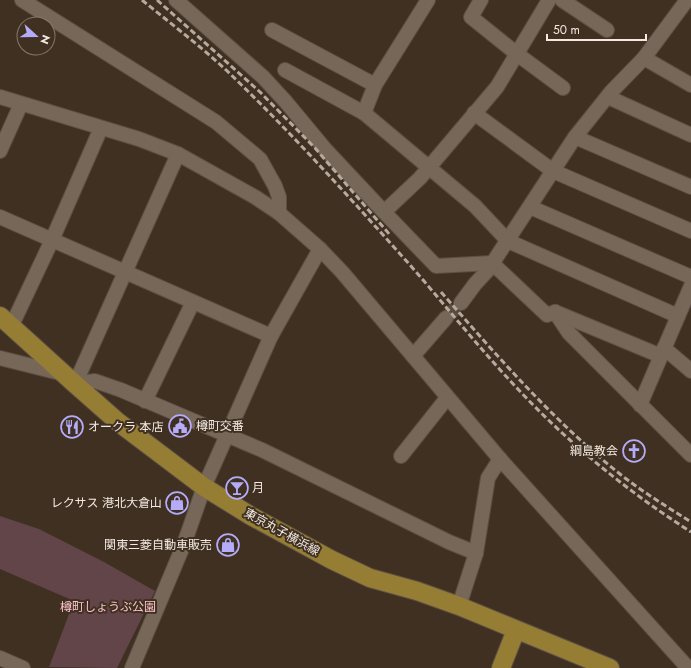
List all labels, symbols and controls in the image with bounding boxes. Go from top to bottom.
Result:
north arrow [16,16,56,56]
scale bar [547,16,646,42]
text: 50 m [553,21,580,39]
text: N [36,33,54,47]
public building icon: 樽町交番 [167,413,193,439]
restaurant icon: オークラ 本店 [59,414,85,440]
place label: 樽町交番 [196,417,244,435]
place label: オークラ 本店 [88,418,164,436]
church icon: 綱島教会 [621,438,647,464]
place label: 綱島教会 [570,442,618,460]
bar icon: 月 [224,475,250,501]
place label: 月 [252,479,264,497]
shop icon: レクサス 港北大倉山 [164,490,190,516]
place label: レクサス 港北大倉山 [51,494,162,512]
street label: 東京丸子横浜線 [241,504,323,560]
shop icon: 関東三菱自動車販売 [215,532,241,558]
place label: 関東三菱自動車販売 [104,536,212,554]
park label: 樽町しょうぶ公園 [60,598,156,616]

